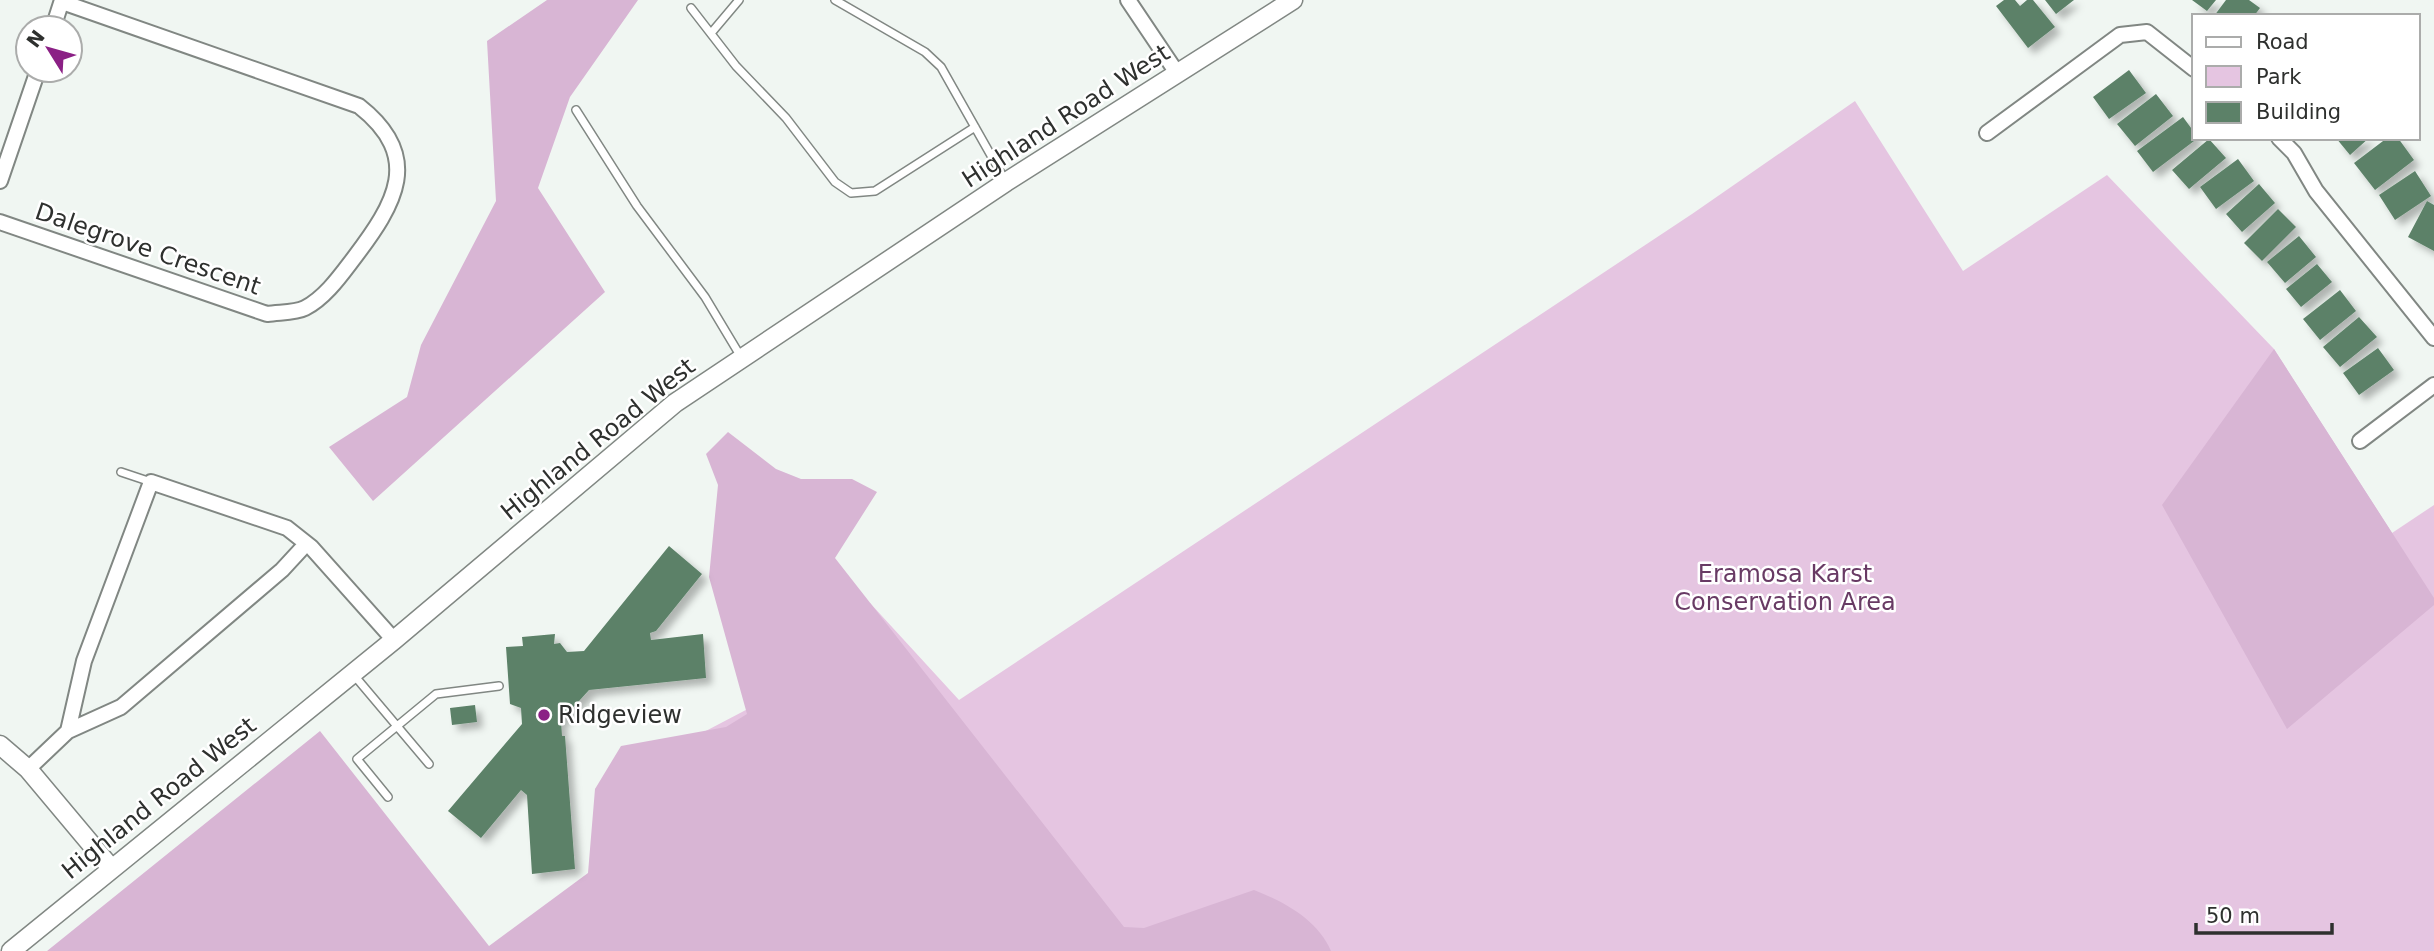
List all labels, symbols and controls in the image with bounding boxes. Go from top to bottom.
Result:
north arrow [14,14,84,84]
legend [2192,14,2420,140]
text: N [22,26,49,52]
text: Road [2256,30,2309,54]
street label: Highland Road West [957,39,1175,193]
text: Park [2256,65,2302,89]
text: Building [2256,100,2341,124]
street label: Dalegrove Crescent [32,197,264,301]
street label: Highland Road West [495,352,701,526]
park label: Eramosa Karst Conservation Area [1674,560,1896,616]
place label: Ridgeview [558,701,682,729]
marker: Ridgeview [536,707,552,723]
street label: Highland Road West [56,711,262,885]
scale bar [2196,892,2332,936]
text: 50 m [2206,904,2260,928]

